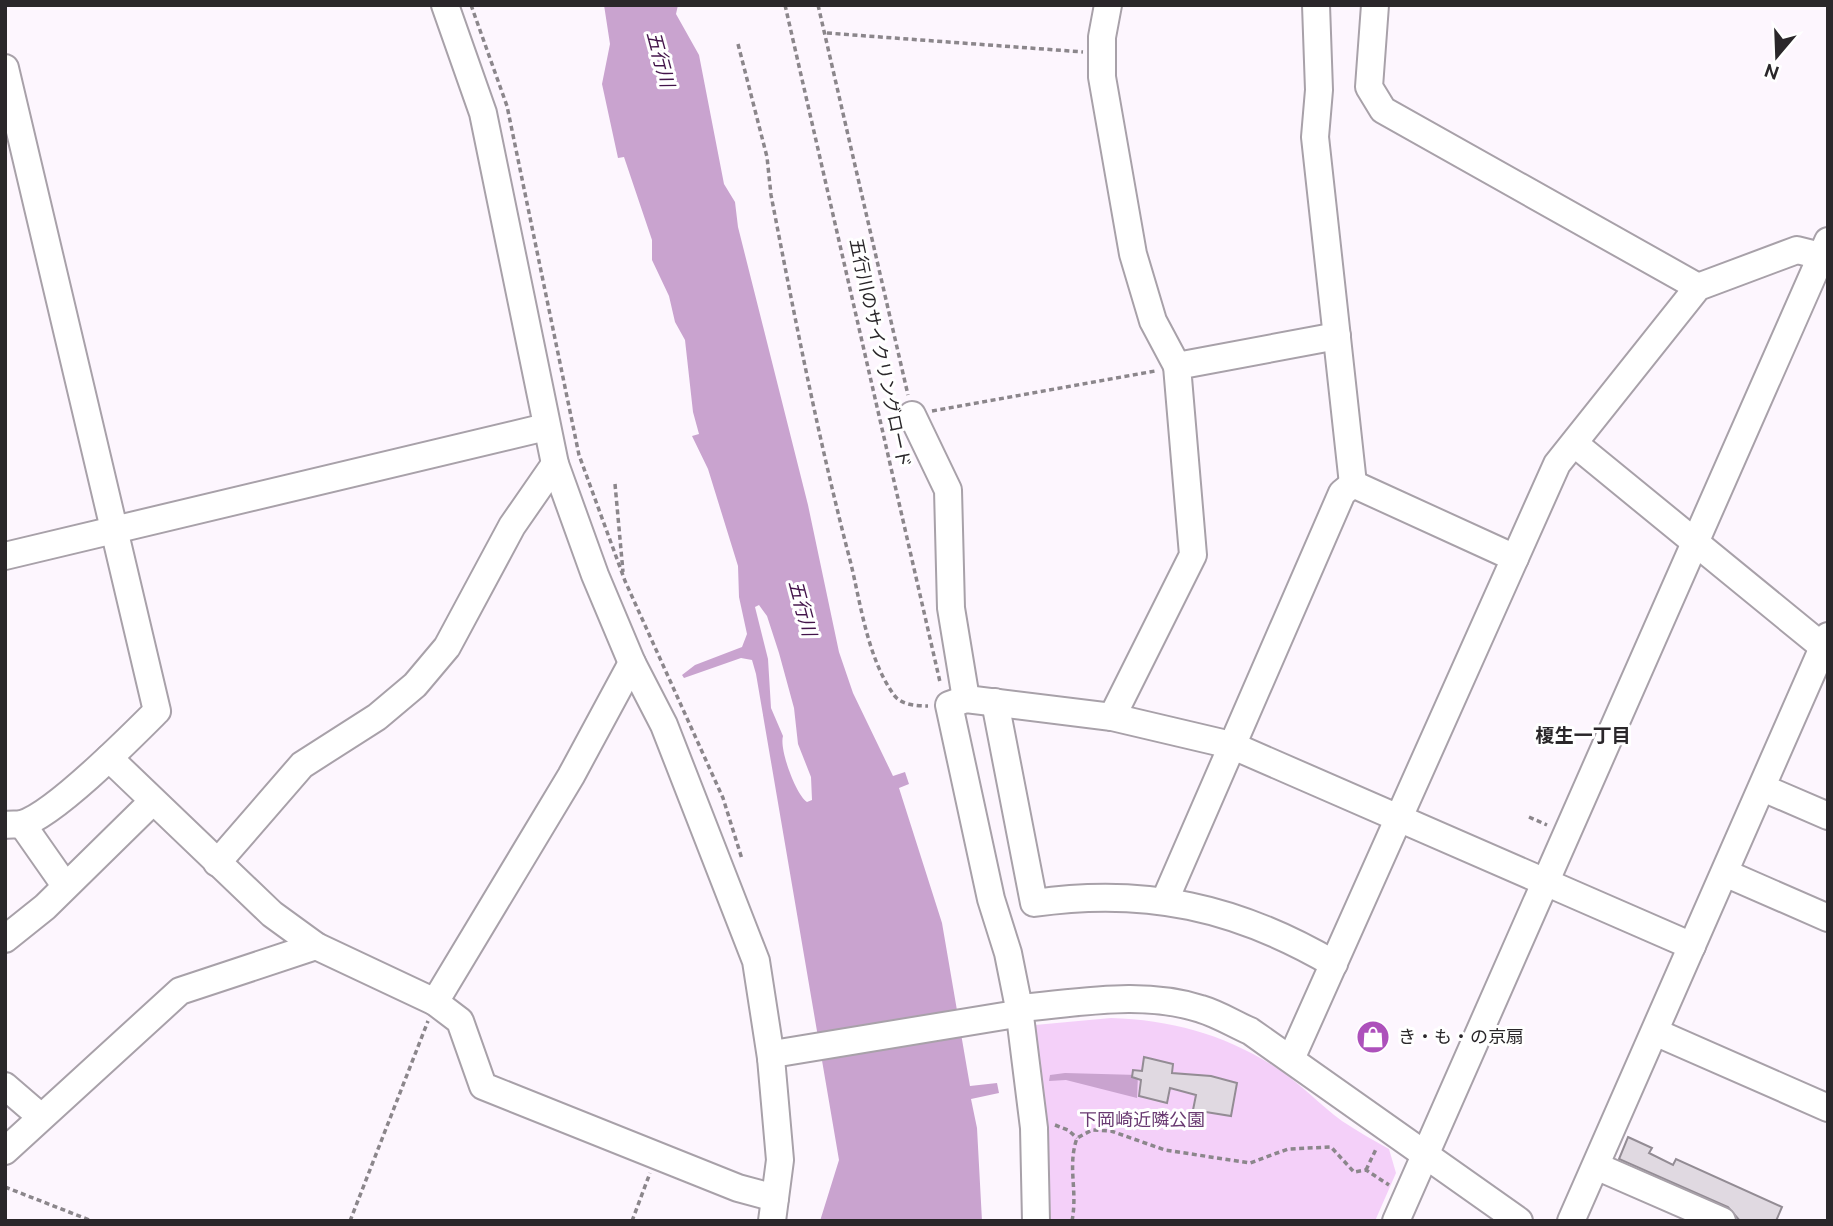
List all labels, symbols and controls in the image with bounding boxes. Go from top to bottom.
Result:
north arrow [1742,21,1812,91]
water label: 五行川 [643,29,680,91]
text: N [1761,59,1782,85]
street label: 五行川のサイクリングロード [847,236,915,469]
water label: 五行川 [785,578,822,640]
district label: 榎生一丁目 [1535,724,1631,746]
shop icon: き・も・の京扇 [1354,1018,1392,1056]
place label: き・も・の京扇 [1398,1026,1524,1046]
park label: 下岡崎近隣公園 [1079,1109,1205,1129]

